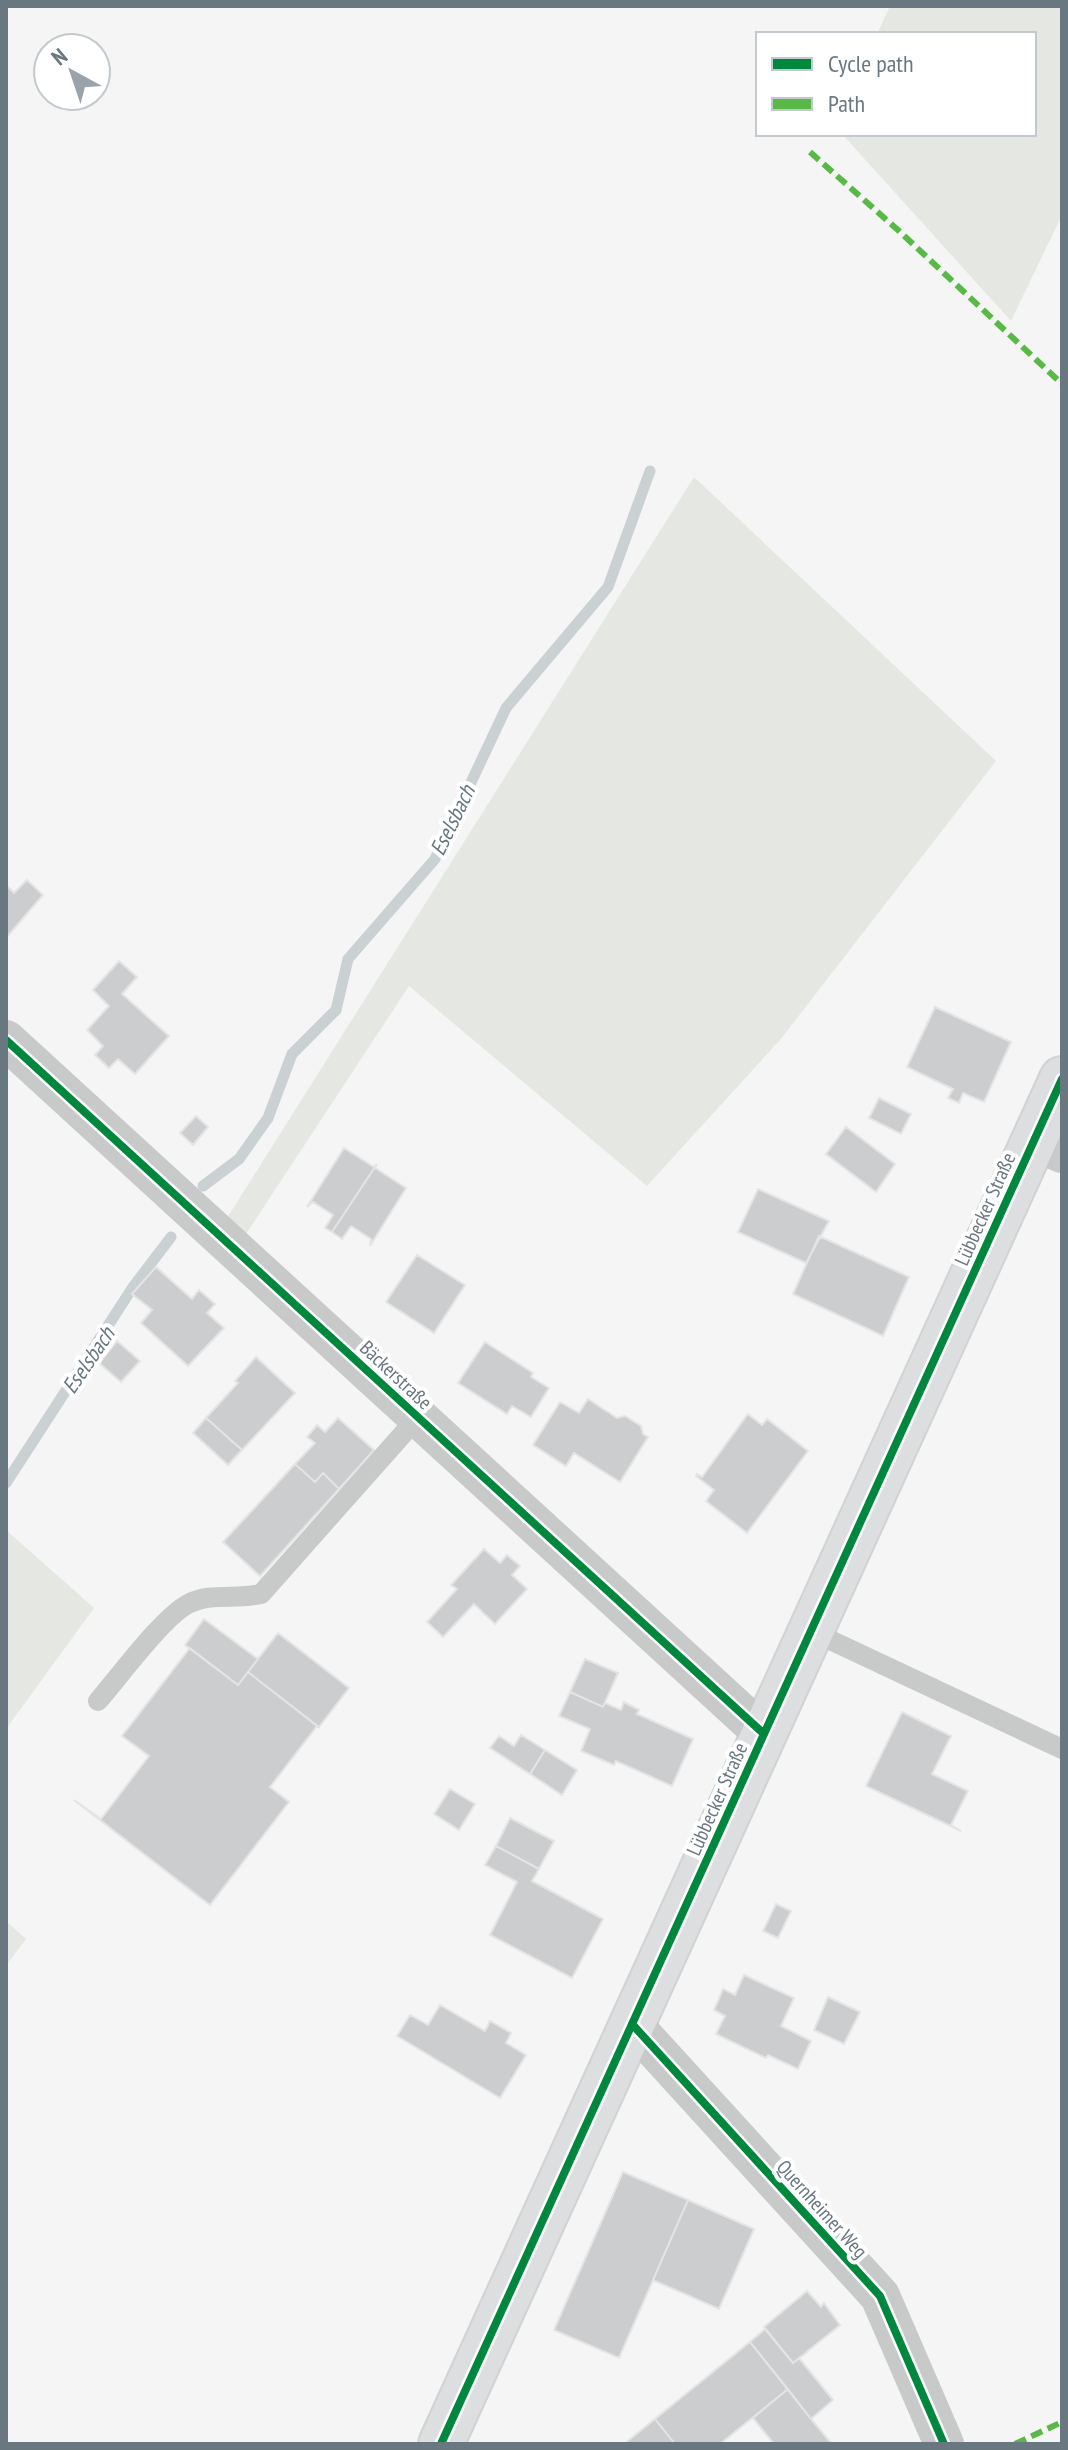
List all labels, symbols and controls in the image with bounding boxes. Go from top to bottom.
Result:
north arrow [32,32,112,112]
legend [756,32,1036,136]
text: N [46,42,73,71]
text: Cycle path [828,48,914,79]
text: Path [828,88,865,119]
water label: Eselsbach [423,779,481,860]
street label: Lübbecker Straße [949,1149,1021,1269]
water label: Eselsbach [56,1320,121,1399]
street label: Bäckerstraße [354,1335,438,1415]
street label: Lübbecker Straße [681,1739,753,1859]
street label: Quernheimer Weg [771,2154,873,2264]

